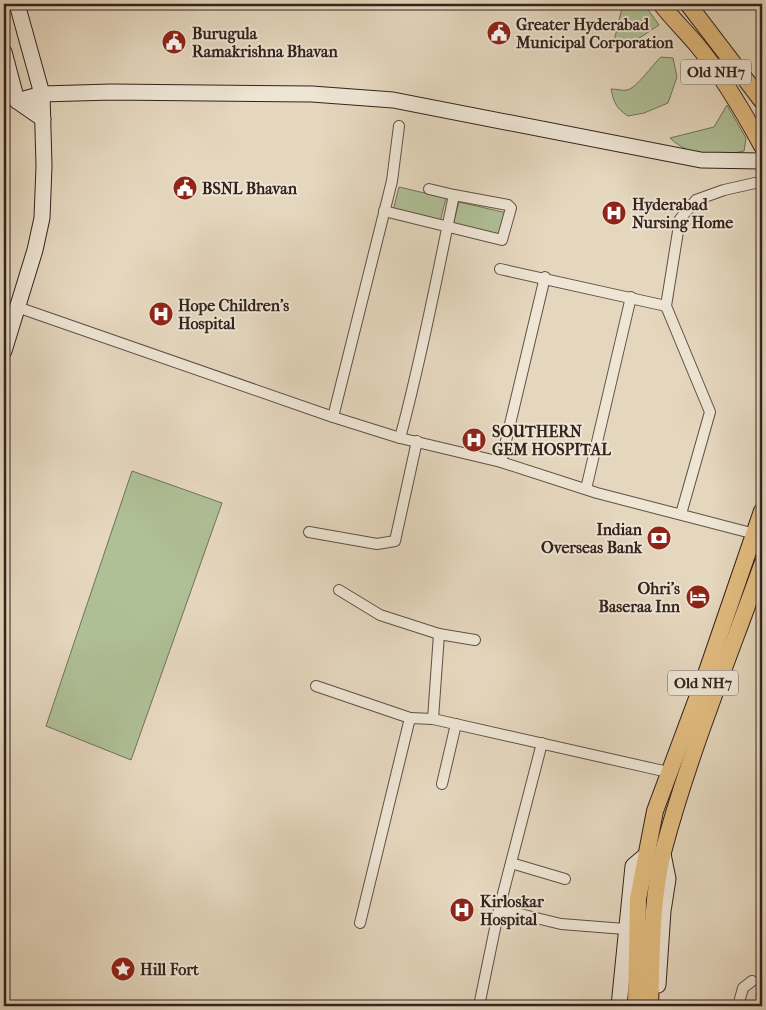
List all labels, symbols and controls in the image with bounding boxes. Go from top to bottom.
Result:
place label: Greater Hyderabad Municipal Corporation [515,15,674,53]
public building icon: Greater Hyderabad Municipal Corporation [486,20,512,46]
place label: Burugula Ramakrishna Bhavan [192,24,339,61]
public building icon: Burugula Ramakrishna Bhavan [161,29,187,55]
road number: Old NH7 [681,60,751,84]
public building icon: BSNL Bhavan [172,175,198,201]
place label: BSNL Bhavan [202,179,298,198]
place label: Hyderabad Nursing Home [632,195,733,233]
hospital icon: Hyderabad Nursing Home [601,200,627,226]
place label: Hope Children's Hospital [178,296,289,334]
hospital icon: Hope Children's Hospital [148,301,174,327]
place label: SOUTHERN GEM HOSPITAL [492,422,611,459]
hospital icon: SOUTHERN GEM HOSPITAL [461,427,487,453]
place label: Indian Overseas Bank [541,520,643,557]
bank icon: Indian Overseas Bank [646,525,672,551]
place label: Ohri's Baseraa Inn [599,579,681,616]
hotel icon: Ohri's Baseraa Inn [685,584,711,610]
road number: Old NH7 [668,670,738,696]
place label: Kirloskar Hospital [480,892,545,930]
hospital icon: Kirloskar Hospital [449,897,475,923]
place icon: Hill Fort [110,956,136,982]
place label: Hill Fort [140,960,199,979]

